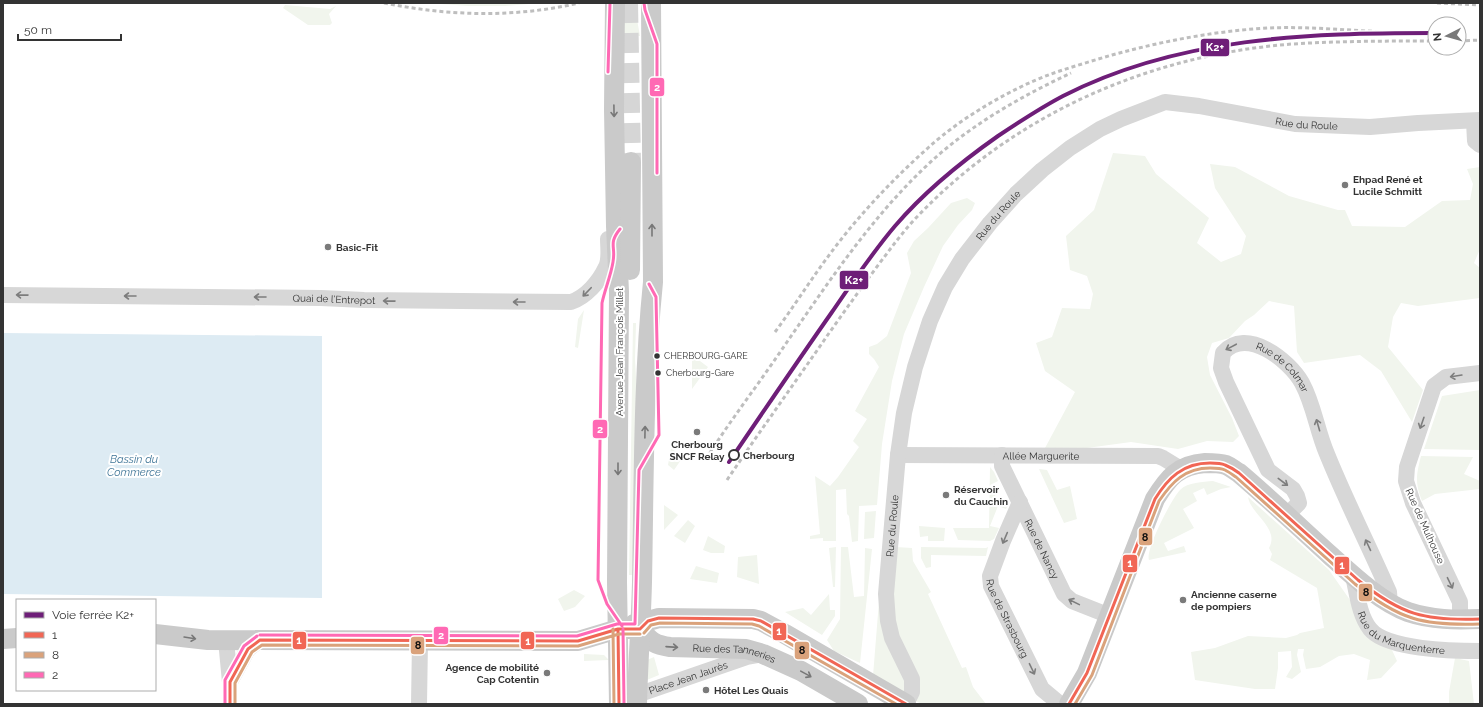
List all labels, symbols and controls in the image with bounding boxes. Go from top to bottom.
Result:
scale bar [18,16,121,42]
north arrow [1427,16,1467,56]
text: 50 m [24,23,52,37]
text: N [1431,32,1444,42]
line badge: K2+ [1200,38,1230,57]
text: K2+ [1206,41,1225,54]
line badge: 2 [649,77,665,97]
text: 2 [654,81,660,94]
one-way arrow [610,104,618,117]
street label: Rue du Roule [1275,115,1338,131]
place label: Ehpad René et Lucile Schmitt [1353,174,1423,197]
marker: Ehpad René et Lucile Schmitt [1340,180,1350,190]
street label: Rue du Roule [973,187,1022,242]
one-way arrow [649,224,656,237]
marker: Basic-Fit [323,242,333,252]
place label: Basic-Fit [336,242,378,253]
line badge: K2+ [839,270,869,290]
text: K2+ [845,274,864,287]
one-way arrow [582,287,592,297]
street label: Avenue Jean François Millet [614,287,625,416]
one-way arrow [16,291,29,299]
one-way arrow [124,292,137,300]
street label: Quai de l'Entrepot [293,292,376,306]
one-way arrow [254,293,267,301]
one-way arrow [383,297,396,305]
one-way arrow [513,298,526,306]
street label: Rue de Colmar [1255,340,1311,394]
one-way arrow [1225,344,1237,351]
marker: CHERBOURG-GARE [652,351,662,361]
place label: CHERBOURG-GARE [664,351,748,361]
marker: Cherbourg-Gare [653,368,663,378]
place label: Cherbourg-Gare [666,368,735,378]
one-way arrow [1450,372,1463,380]
one-way arrow [1417,416,1425,428]
line badge: 2 [592,419,608,439]
one-way arrow [1314,419,1321,432]
text: 2 [597,423,603,436]
one-way arrow [641,426,649,439]
marker: Cherbourg SNCF Relay [692,427,702,437]
place label: Cherbourg SNCF Relay [669,439,725,462]
marker: Cherbourg [728,449,740,461]
place label: Cherbourg [743,450,795,461]
street label: Allée Marguerite [1002,450,1080,461]
water label: Bassin du Commerce [107,453,161,479]
one-way arrow [614,462,622,475]
one-way arrow [1278,478,1289,486]
place label: Réservoir du Cauchin [954,484,1008,507]
street label: Rue de Mulhouse [1403,487,1447,565]
marker: Réservoir du Cauchin [941,490,951,500]
street label: Rue du Roule [884,494,900,557]
street label: Rue de Nancy [1023,517,1062,581]
line badge: 8 [1138,527,1153,546]
one-way arrow [1001,531,1008,543]
text: 8 [1142,531,1149,544]
one-way arrow [1364,539,1371,551]
line badge: 1 [1122,554,1138,573]
line badge: 1 [1334,556,1350,575]
text: 1 [1127,557,1133,570]
text: 1 [1339,559,1345,572]
one-way arrow [1447,576,1454,588]
street label: Rue de Strasbourg [985,578,1031,659]
line badge: 8 [1358,583,1373,602]
text: 8 [1363,586,1370,599]
place label: Ancienne caserne de pompiers [1191,589,1277,612]
marker: Ancienne caserne de pompiers [1178,595,1188,605]
one-way arrow [1068,598,1080,605]
legend [16,599,156,691]
text: Voie ferrée K2+ [52,608,134,622]
street label: Rue du Marquenterre [1356,610,1445,656]
line badge: 1 [772,622,787,641]
text: 1 [776,625,782,638]
line badge: 2 [433,626,449,645]
text: 1 [52,628,57,642]
text: 2 [438,629,444,642]
line badge: 1 [292,631,307,650]
line badge: 1 [520,631,535,650]
one-way arrow [184,634,197,642]
text: 1 [296,634,302,647]
text: 1 [525,635,531,648]
line badge: 8 [410,636,425,655]
text: 8 [415,639,422,652]
line badge: 8 [794,641,810,660]
street label: Rue des Tanneries [693,642,778,665]
one-way arrow [665,643,678,650]
text: 8 [799,644,806,657]
text: 8 [52,648,59,662]
street label: Place Jean Jaurès [647,659,729,696]
place label: Agence de mobilité Cap Cotentin [445,662,539,685]
one-way arrow [1029,663,1036,675]
text: 2 [52,668,58,682]
marker: Agence de mobilité Cap Cotentin [542,668,552,678]
one-way arrow [800,671,812,679]
marker: Hôtel Les Quais [701,685,711,695]
place label: Hôtel Les Quais [714,685,789,696]

